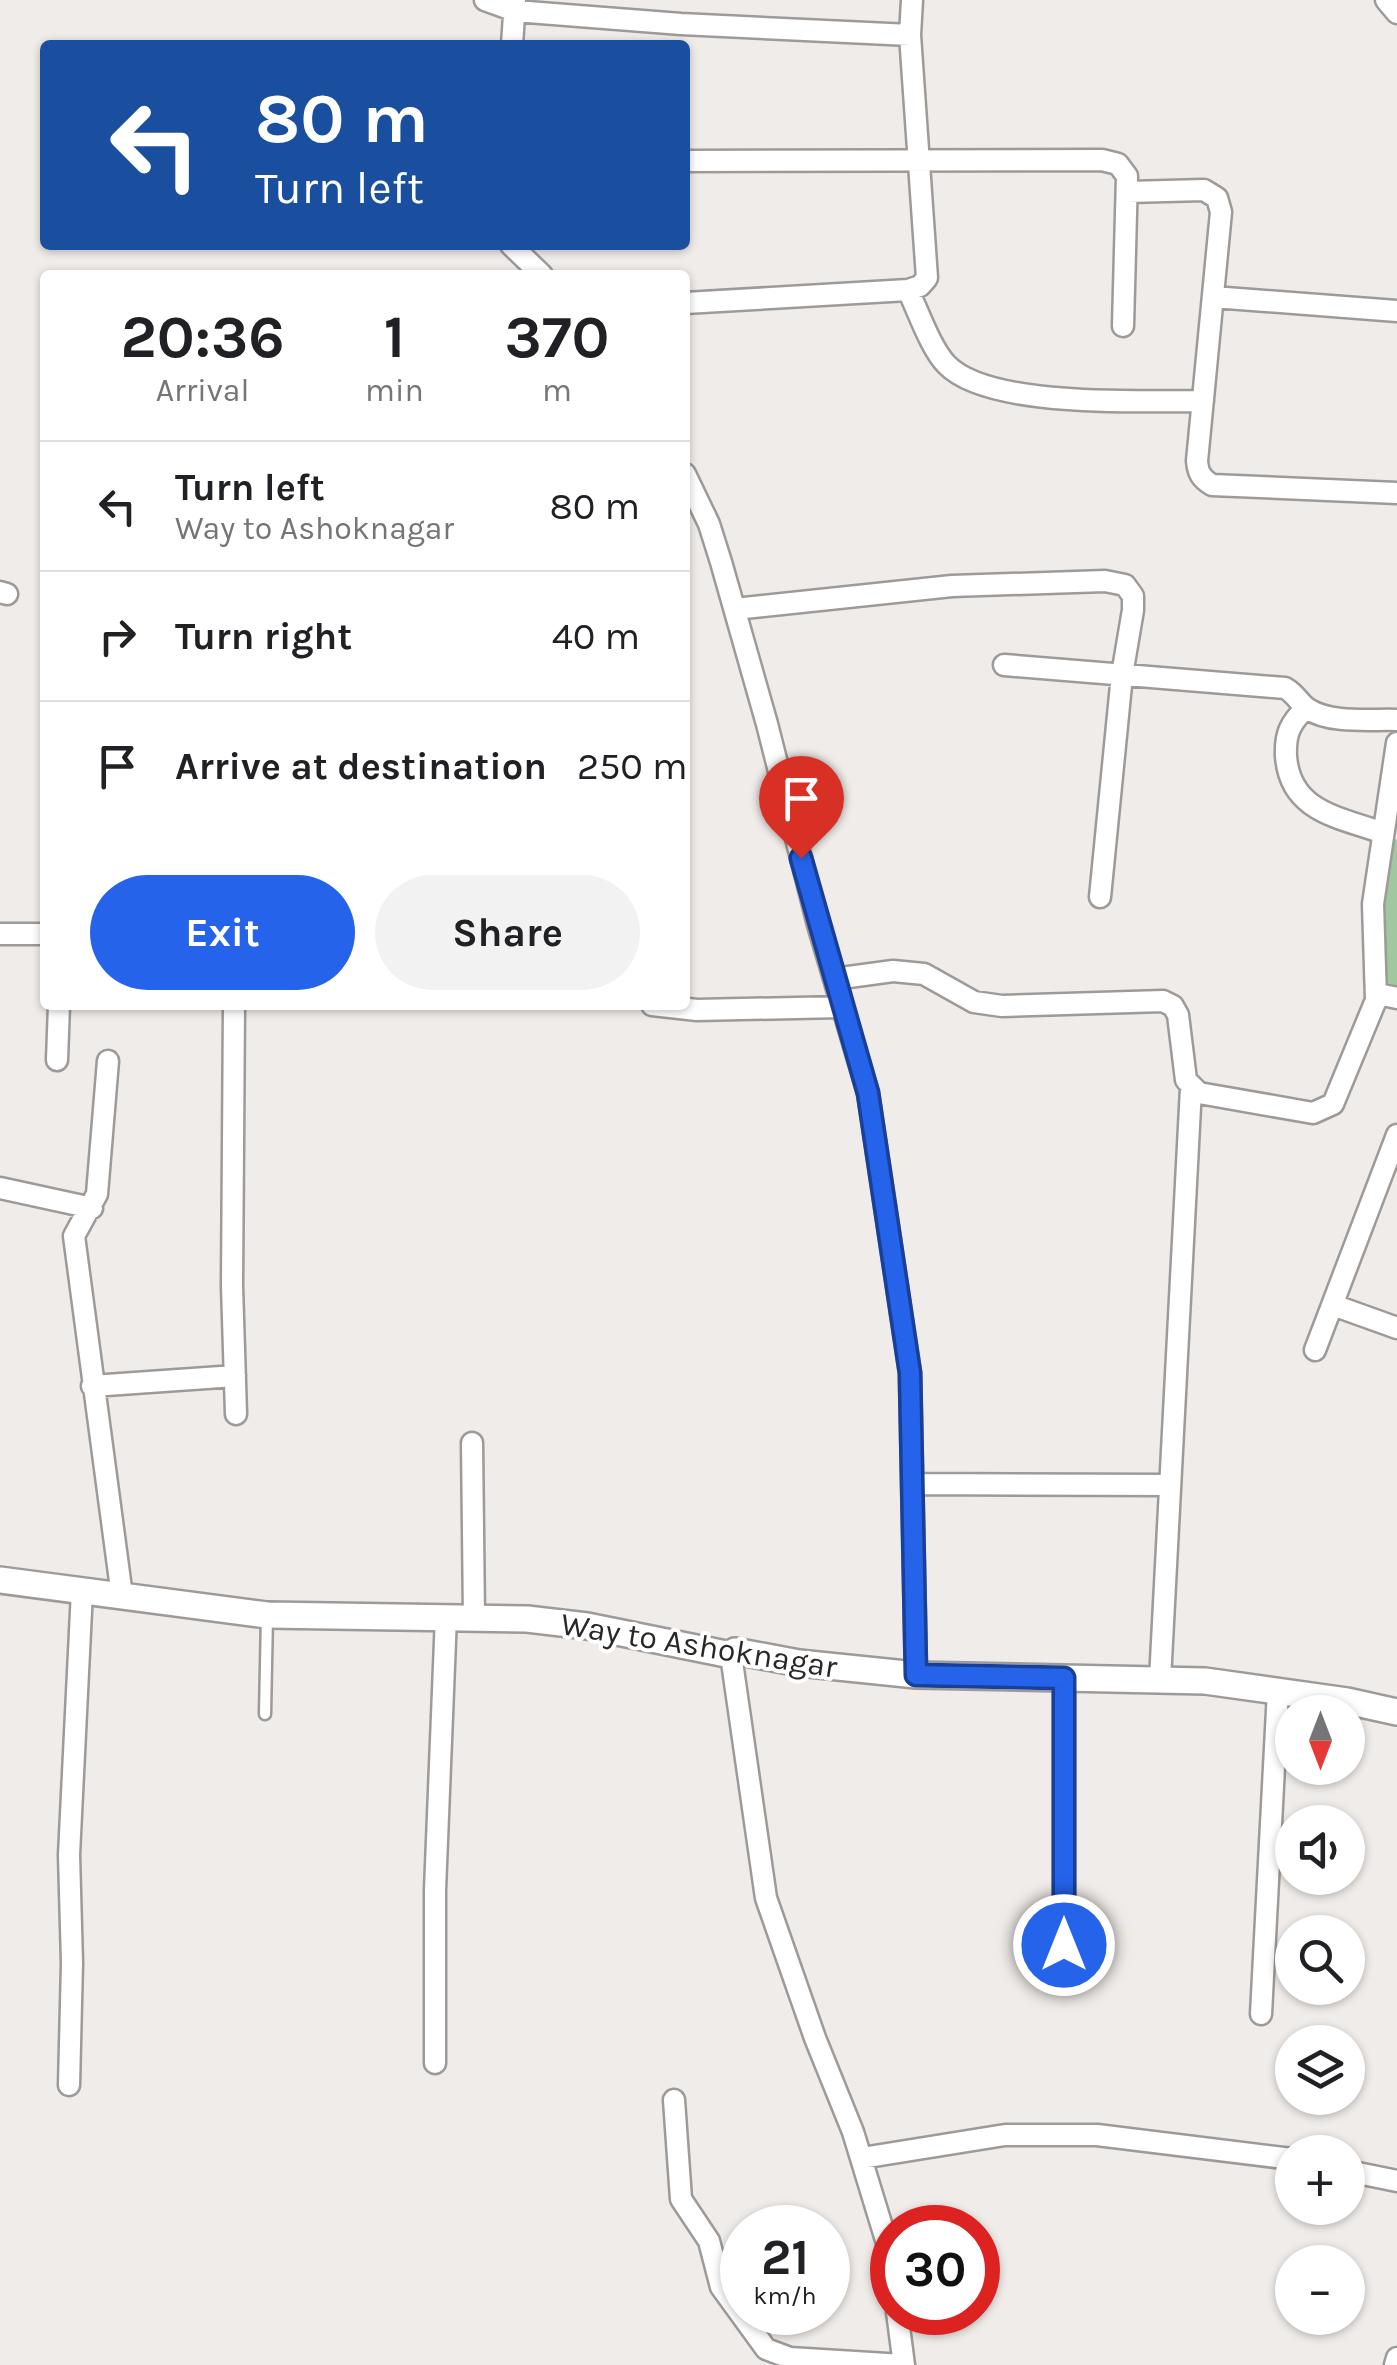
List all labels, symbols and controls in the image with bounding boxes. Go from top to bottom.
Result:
text: 80 m [255,78,429,160]
icon: left [90,80,220,210]
text: Turn left [255,162,424,214]
text: 20:36 [120,302,285,372]
text: 1 [384,302,405,372]
text: 370 [504,302,610,372]
text: Arrival [156,372,249,409]
text: min [365,372,424,409]
text: m [542,372,572,409]
text: Turn left [175,465,325,510]
icon: left [90,479,145,534]
text: 80 m [550,484,640,529]
text: Way to Ashoknagar [175,510,454,547]
icon: right [90,609,145,664]
text: Turn right [175,614,352,659]
text: 40 m [552,614,640,659]
icon: arrive [90,739,145,794]
text: Arrive at destination [175,744,547,789]
text: 250 m [577,744,688,789]
pin [759,756,844,859]
icon: arrive [774,771,829,826]
button: Exit [90,875,355,990]
button: Share [375,875,640,990]
street label: Way to Ashoknagar [558,1605,840,1686]
north arrow [1275,1695,1365,1785]
map controls [1275,1695,1365,2335]
button: sound [1275,1805,1365,1895]
position arrow [1012,1893,1116,1997]
button: search [1275,1915,1365,2005]
button: layers [1275,2025,1365,2115]
button: + [1275,2135,1365,2225]
speed limit sign: 30 [870,2205,1000,2335]
text: 21 [761,2228,809,2287]
button: − [1275,2245,1365,2335]
text: km/h [753,2281,817,2310]

